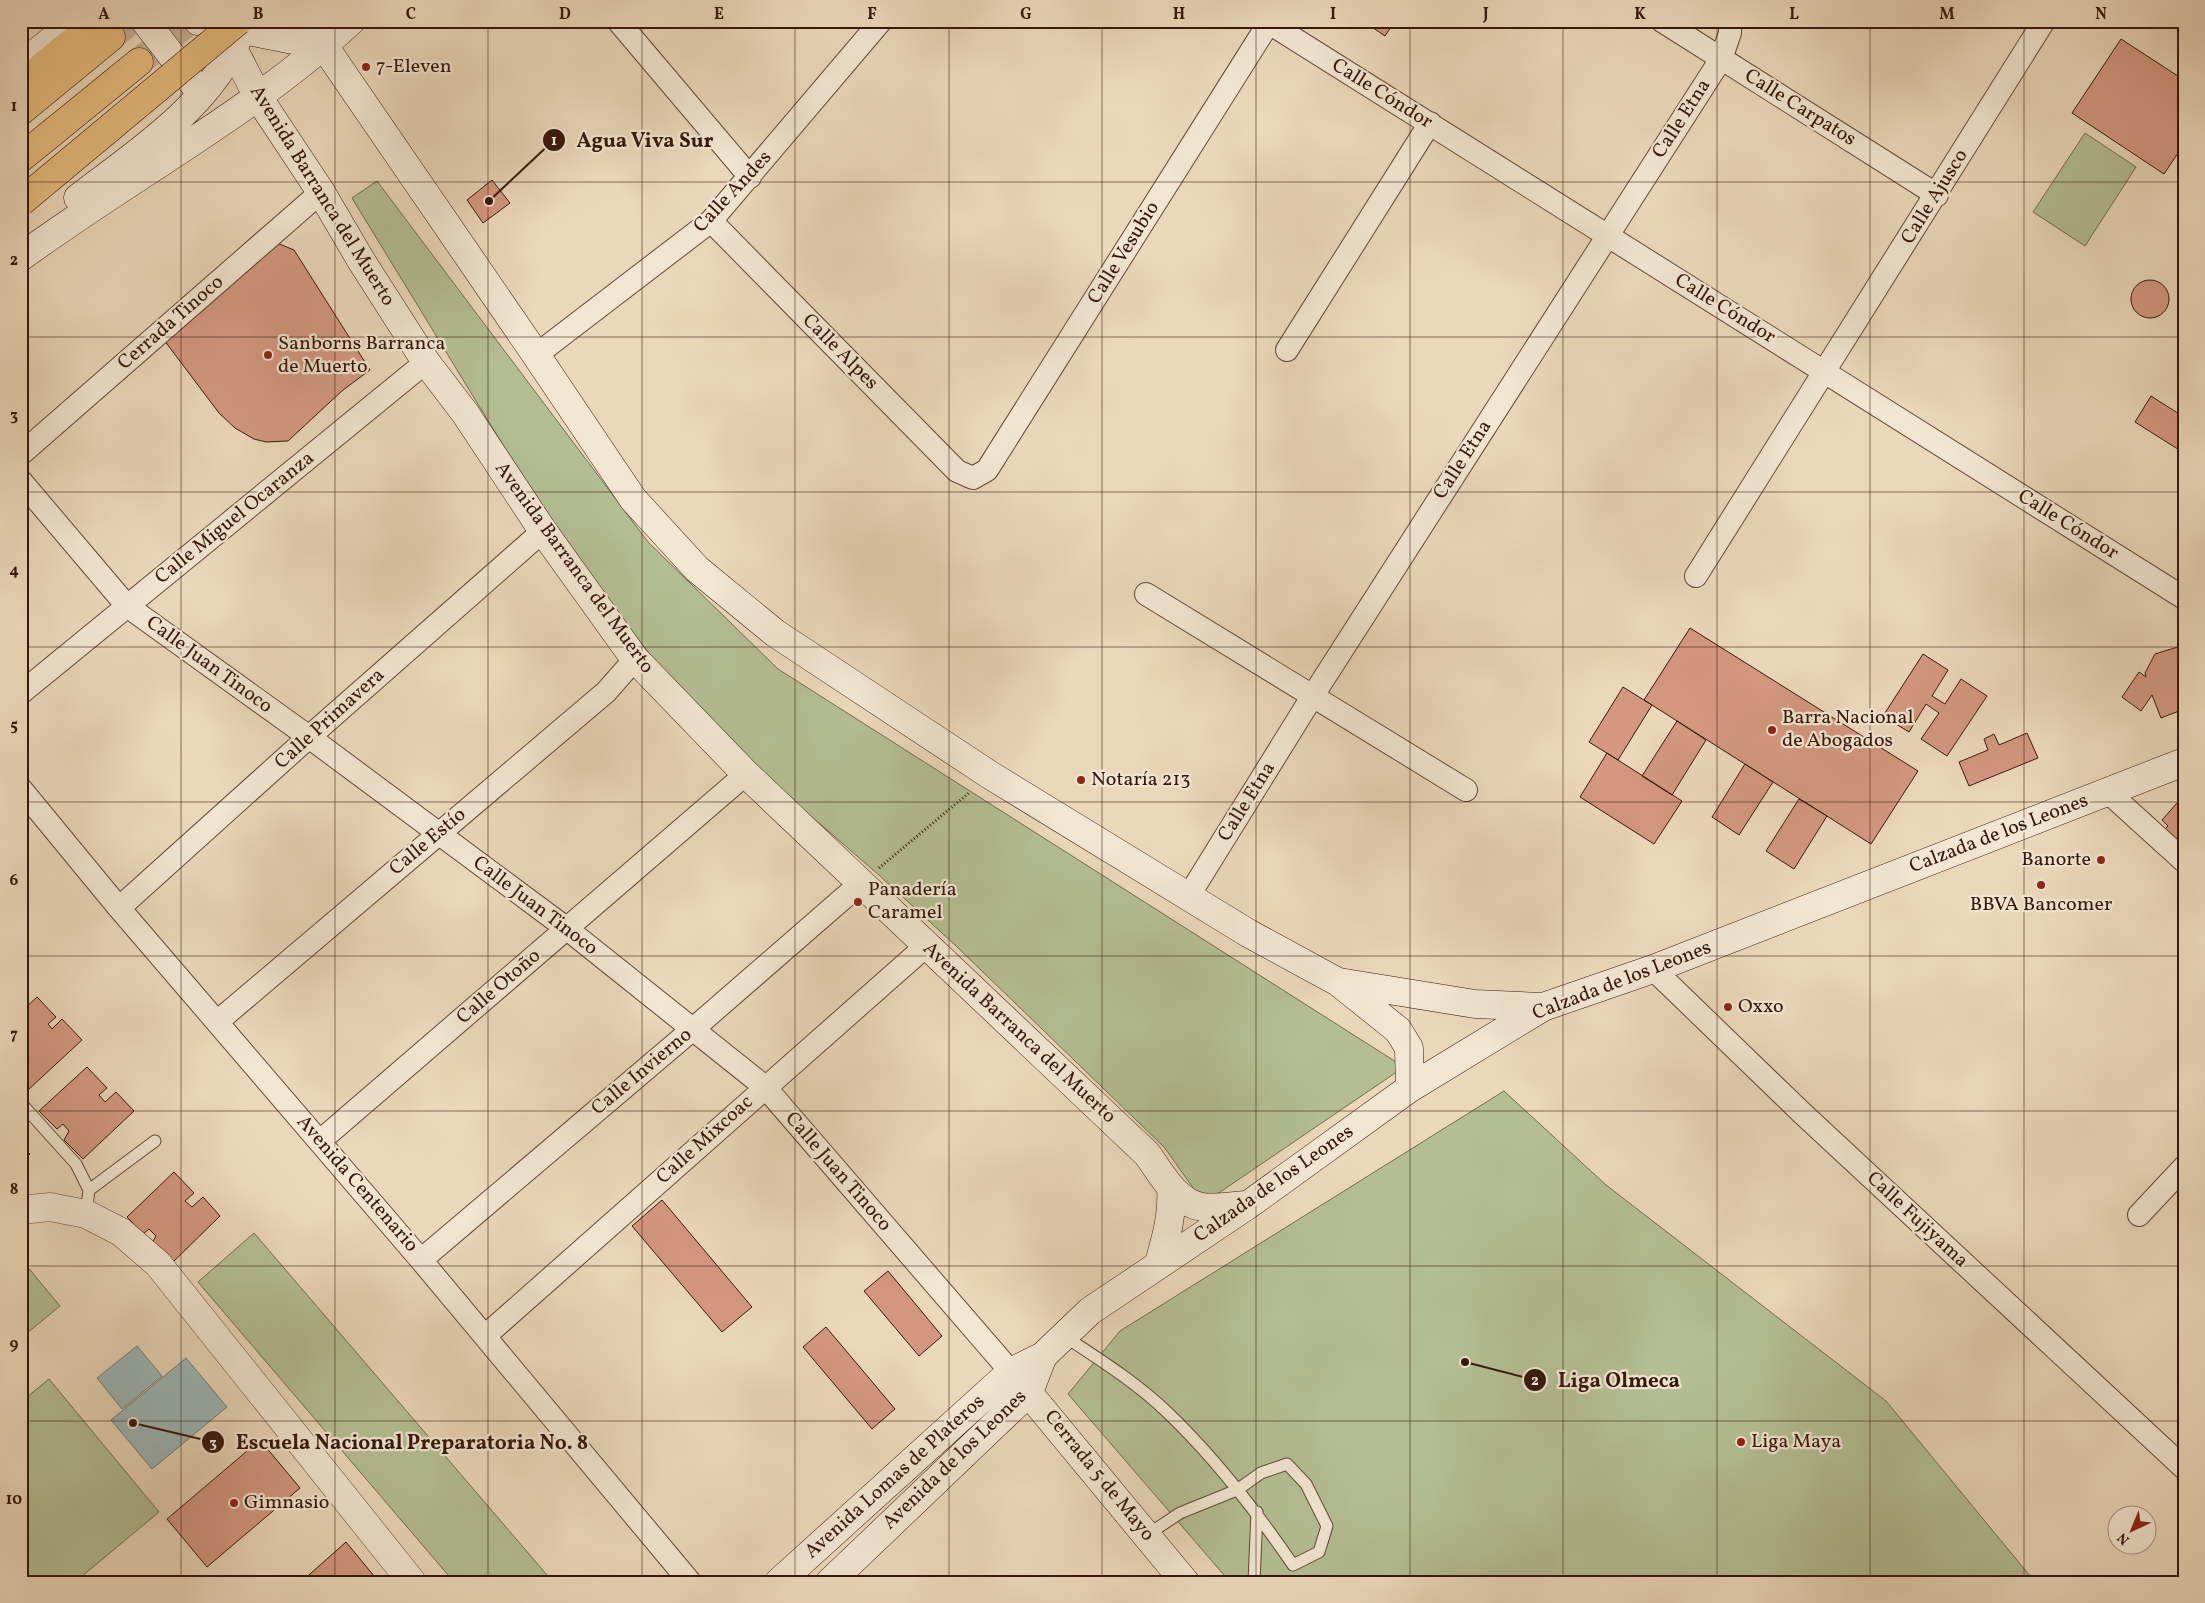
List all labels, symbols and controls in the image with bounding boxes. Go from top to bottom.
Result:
text: A [98,4,110,26]
text: B [253,4,264,26]
text: C [406,4,416,26]
text: D [559,4,571,26]
text: E [714,4,724,26]
text: F [867,4,877,26]
text: G [1020,4,1032,26]
text: H [1173,4,1185,26]
text: I [1330,4,1336,26]
text: J [1482,4,1489,26]
text: K [1634,4,1646,26]
text: L [1789,4,1799,26]
text: M [1939,4,1955,26]
text: N [2095,4,2107,26]
street label: Calle Cóndor [1326,52,1438,136]
place label: 7-Eleven [376,53,452,81]
marker: 7-Eleven [360,61,372,73]
street label: Calle Carpatos [1739,62,1861,154]
street label: Calle Etna [1646,74,1718,164]
street label: Avenida Barranca del Muerto [242,80,402,312]
text: 1 [11,96,17,118]
callout: Agua Viva Sur [541,122,724,158]
text: Agua Viva Sur [576,127,714,156]
text: 1 [551,131,557,152]
street label: Calle Andes [687,144,779,240]
street label: Calle Ajusco [1895,144,1975,250]
street label: Calle Vesubio [1081,196,1167,310]
text: 2 [10,250,18,272]
street label: Calle Cóndor [1669,267,1781,351]
street label: Cerrada Tinoco [112,269,230,377]
street label: Calle Alpes [795,307,885,397]
place label: Sanborns Barranca de Muerto [278,330,445,381]
marker: Sanborns Barranca de Muerto [262,349,274,361]
text: 3 [10,405,18,427]
street label: Calle Etna [1427,415,1499,505]
street label: Calle Miguel Ocaranza [149,445,321,591]
street label: Avenida Barranca del Muerto [488,456,660,680]
street label: Calle Cóndor [2012,483,2124,567]
text: 4 [9,560,19,582]
street label: Calle Juan Tinoco [140,609,278,721]
street label: Calle Primavera [269,662,391,776]
place label: Barra Nacional de Abogados [1782,704,1913,755]
text: 5 [10,715,18,737]
marker: Barra Nacional de Abogados [1766,724,1778,736]
street label: Calle Etna [1211,757,1283,847]
place label: Notaría 213 [1091,766,1191,794]
marker: Notaría 213 [1075,774,1087,786]
street label: Calzada de los Leones [1906,787,2092,881]
street label: Calle Estío [383,801,473,883]
place label: Banorte [2021,846,2091,874]
street label: Calle Juan Tinoco [466,850,604,962]
marker: Banorte [2095,854,2107,866]
text: 6 [10,870,19,892]
place label: Panadería Caramel [868,876,957,927]
marker: BBVA Bancomer [2035,879,2047,891]
place label: BBVA Bancomer [1970,891,2112,919]
marker: Panadería Caramel [852,896,864,908]
street label: Calzada de los Leones [1529,934,1715,1028]
street label: Avenida Barranca del Muerto [916,936,1122,1130]
street label: Calle Otoño [451,943,547,1031]
place label: Oxxo [1738,993,1784,1021]
marker: Oxxo [1722,1001,1734,1013]
street label: Calle Invierno [586,1022,698,1122]
text: 7 [10,1024,18,1046]
street label: Calle Mixcoac [650,1089,760,1191]
street label: Calle Juan Tinoco [778,1106,898,1238]
street label: Avenida Centenario [289,1109,425,1259]
street label: Calzada de los Leones [1188,1118,1360,1250]
street label: Calle Fujiyama [1860,1165,1974,1275]
text: 8 [10,1179,18,1201]
text: 9 [10,1334,19,1356]
callout: Liga Olmeca [1523,1362,1690,1398]
text: Liga Olmeca [1558,1367,1680,1396]
text: 2 [1531,1371,1539,1392]
street label: Avenida de los Leones [877,1384,1033,1536]
street label: Avenida Lomas de Plateros [799,1388,991,1566]
street label: Cerrada 5 de Mayo [1037,1404,1161,1548]
callout: Escuela Nacional Preparatoria No. 8 [201,1424,598,1460]
place label: Liga Maya [1751,1428,1841,1456]
text: Escuela Nacional Preparatoria No. 8 [236,1429,588,1458]
text: 3 [209,1433,217,1454]
marker: Liga Maya [1735,1436,1747,1448]
text: 10 [6,1489,22,1511]
place label: Gimnasio [244,1489,329,1517]
marker: Gimnasio [228,1497,240,1509]
north arrow [2108,1506,2158,1556]
text: N [2114,1528,2134,1549]

